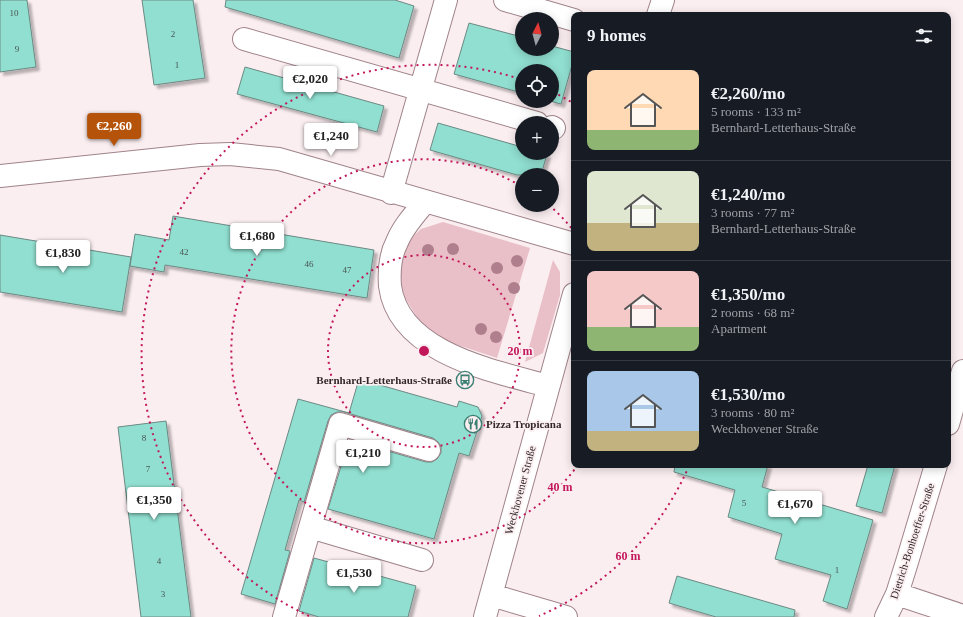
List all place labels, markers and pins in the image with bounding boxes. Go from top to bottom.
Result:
pin: €2,020 [277,66,343,100]
pin: €2,260 [81,113,147,147]
pin: €1,240 [298,123,364,157]
pin: €1,680 [224,223,290,257]
pin: €1,830 [30,240,96,274]
centre of rings [417,344,431,358]
bus stop icon: Bernhard-Letterhaus-Straße [455,370,475,390]
place label: Bernhard-Letterhaus-Straße [316,374,452,386]
restaurant icon: Pizza Tropicana [463,414,483,434]
place label: Pizza Tropicana [486,418,562,430]
pin: €1,210 [330,440,396,474]
pin: €1,350 [121,487,187,521]
pin: €1,670 [762,491,828,525]
pin: €1,530 [321,560,387,594]

